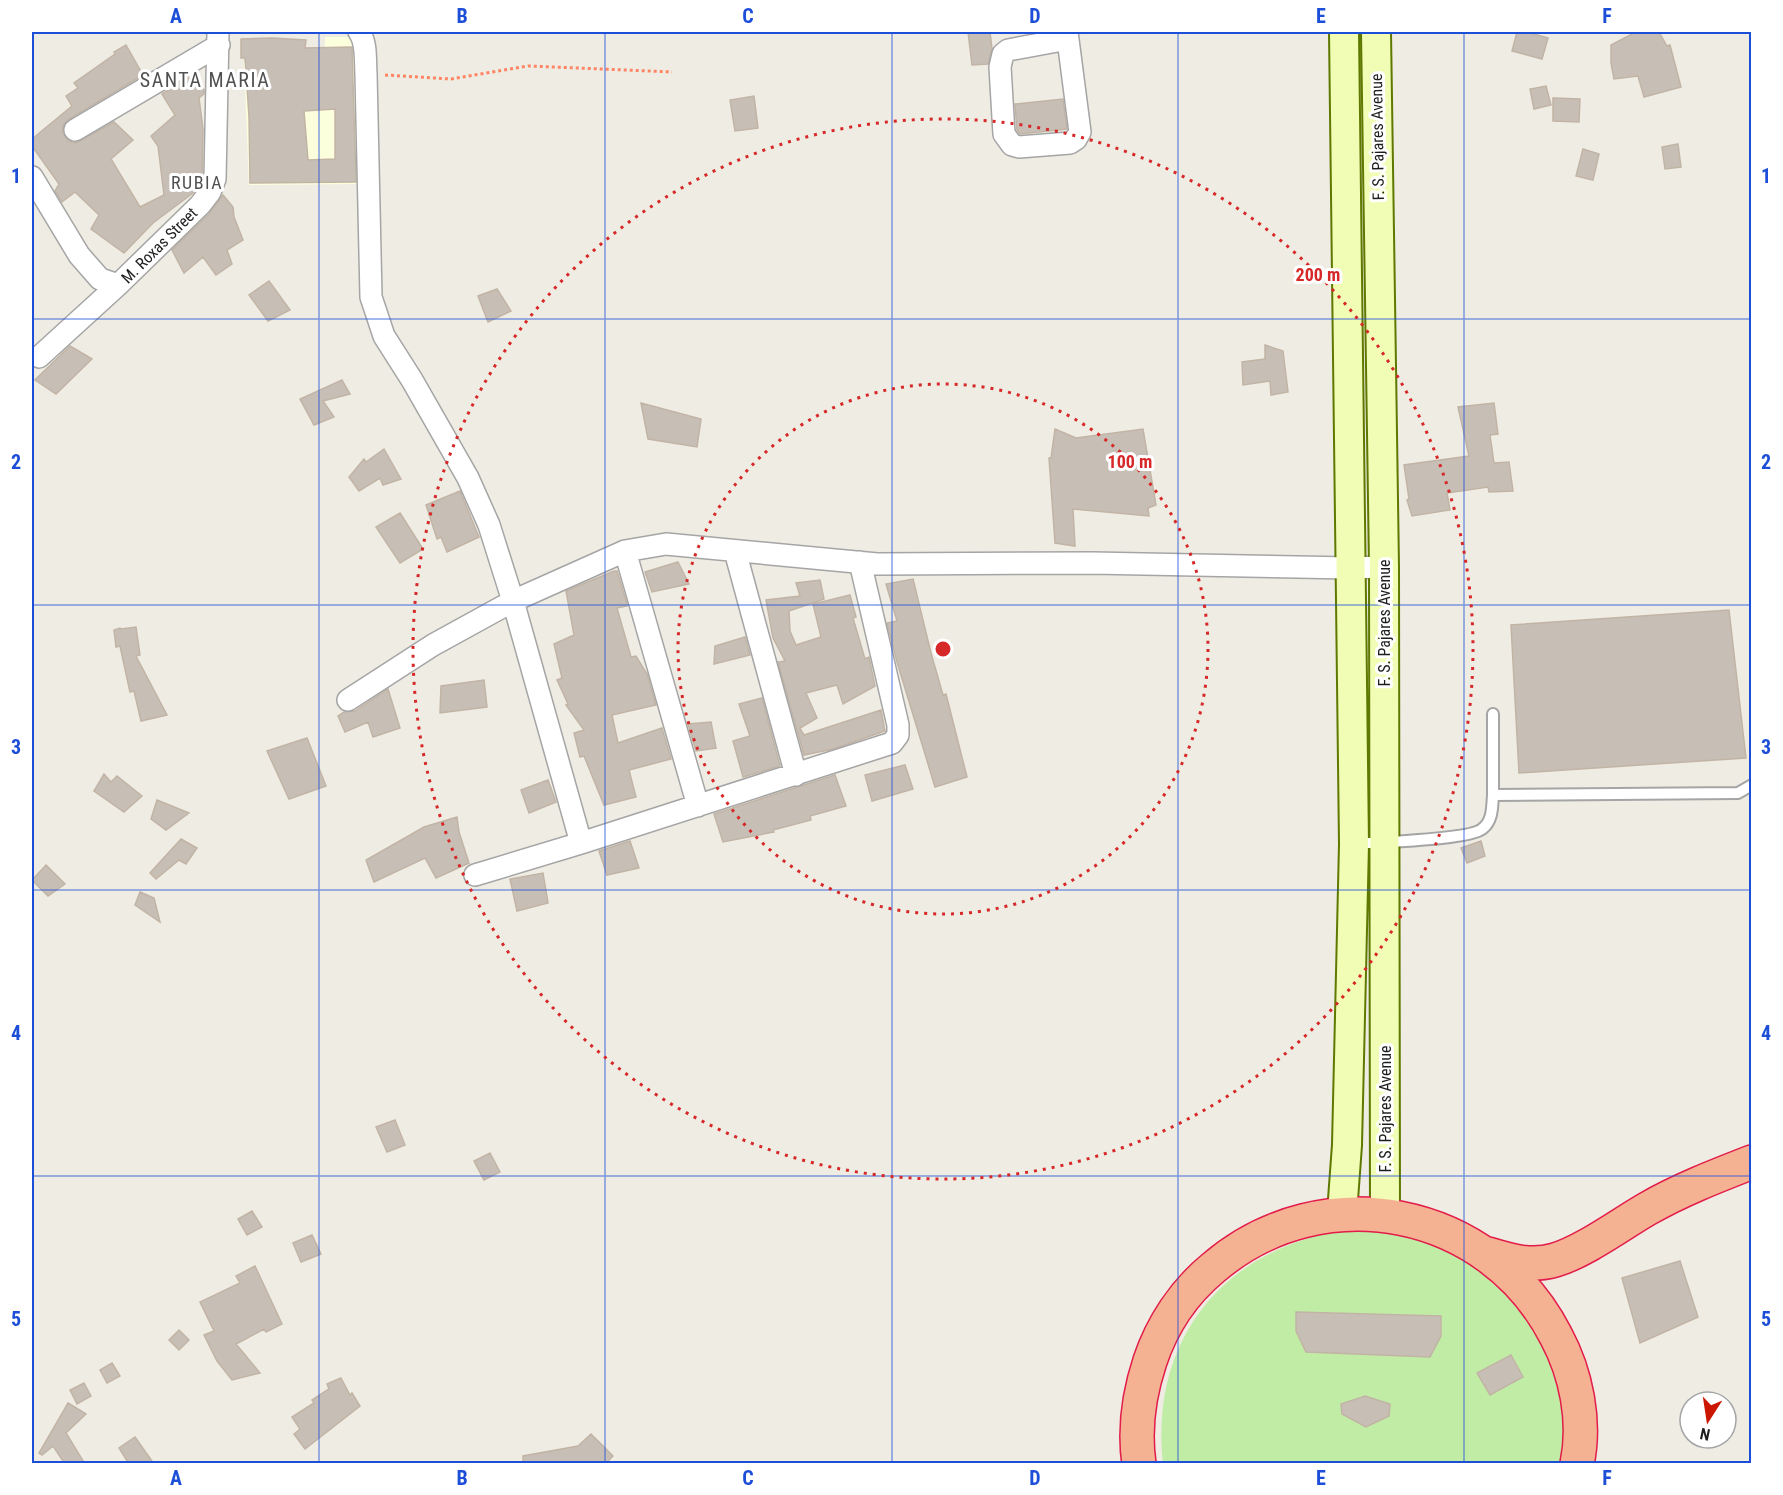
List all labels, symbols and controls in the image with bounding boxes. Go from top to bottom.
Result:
text: A [170,4,182,28]
text: B [456,4,468,28]
text: C [742,4,754,28]
text: D [1029,4,1041,28]
text: E [1316,4,1326,28]
text: F [1602,4,1612,28]
district label: SANTA MARIA [140,68,270,92]
street label: F. S. Pajares Avenue [1367,73,1388,201]
text: 1 [11,164,21,188]
text: 1 [1761,164,1771,188]
district label: RUBIA [171,172,223,193]
street label: M. Roxas Street [117,203,201,287]
text: 200 m [1296,264,1340,285]
text: 2 [11,450,21,474]
text: 2 [1761,450,1771,474]
text: 100 m [1108,451,1152,472]
street label: F. S. Pajares Avenue [1375,560,1394,686]
centre of rings [933,639,953,659]
text: 3 [11,735,21,759]
text: 3 [1761,735,1771,759]
text: 4 [11,1021,21,1045]
text: 4 [1761,1021,1771,1045]
street label: F. S. Pajares Avenue [1376,1046,1395,1172]
text: 5 [11,1307,21,1331]
text: 5 [1761,1307,1771,1331]
north arrow [1678,1390,1738,1450]
text: N [1698,1424,1712,1444]
text: A [170,1466,182,1490]
text: B [456,1466,468,1490]
text: C [742,1466,754,1490]
text: D [1029,1466,1041,1490]
text: E [1316,1466,1326,1490]
text: F [1602,1466,1612,1490]

